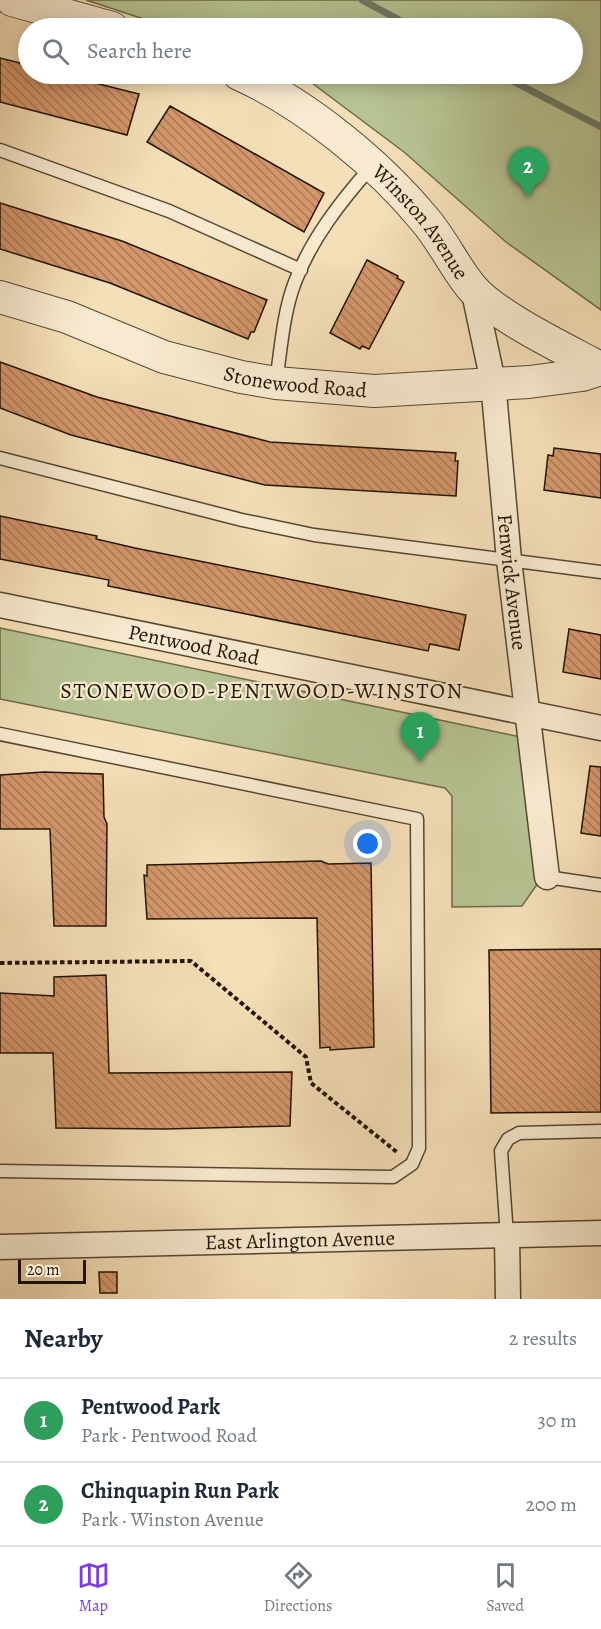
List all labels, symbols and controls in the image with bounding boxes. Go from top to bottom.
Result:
search box [18,18,583,84]
icon: search [39,35,72,68]
text: Search here [87,36,192,66]
pin: 2 [508,148,548,197]
street label: Winston Avenue [366,157,475,285]
street label: Stonewood Road [221,359,369,404]
street label: Fenwick Avenue [491,513,534,652]
street label: Pentwood Road [126,618,263,672]
district label: STONEWOOD-PENTWOOD-WINSTON [60,676,464,706]
pin: 1 [400,712,440,762]
your location [353,829,382,858]
street label: East Arlington Avenue [205,1224,395,1256]
scale bar [18,1257,86,1284]
text: 20 m [27,1259,60,1281]
text: Nearby [24,1321,103,1356]
text: 2 results [509,1325,577,1352]
text: Pentwood Park [81,1392,220,1422]
text: 1 [40,1407,47,1434]
text: 30 m [537,1407,577,1434]
text: Park · Pentwood Road [81,1422,257,1449]
text: Chinquapin Run Park [81,1476,279,1506]
text: 2 [39,1491,48,1518]
text: 200 m [526,1491,577,1518]
text: Park · Winston Avenue [81,1506,264,1533]
tab: Map [77,1559,110,1617]
tab: Directions [264,1559,332,1617]
tab: Saved [486,1559,524,1617]

